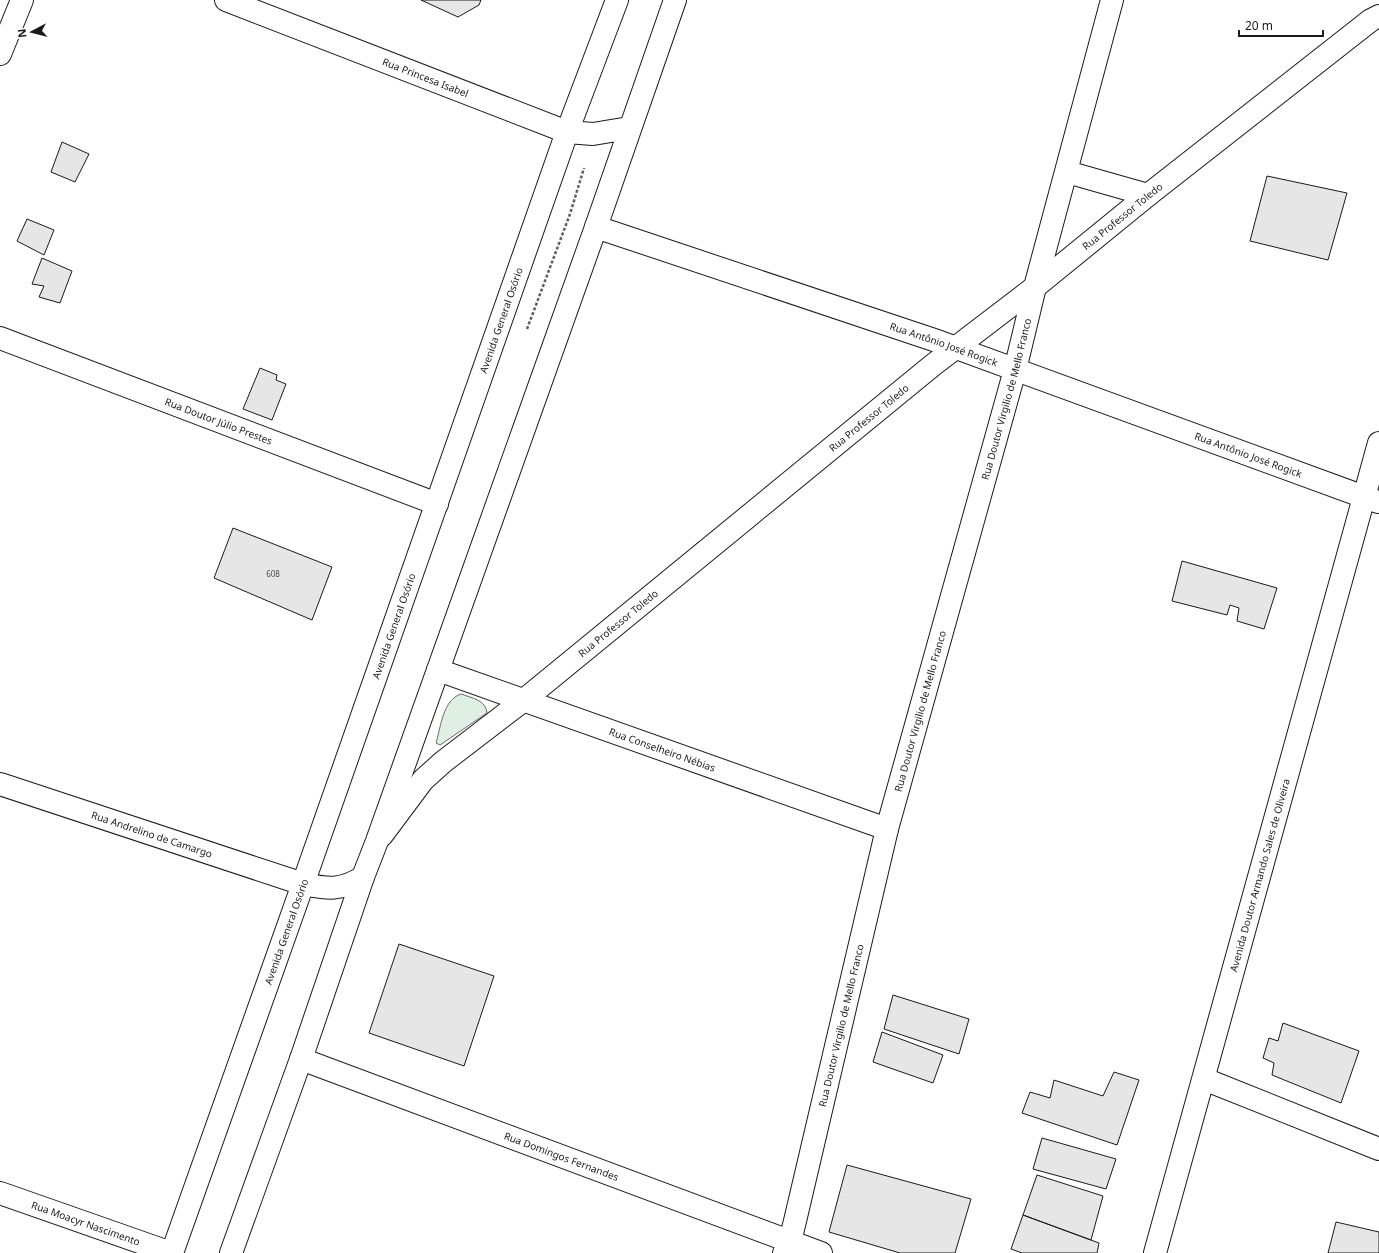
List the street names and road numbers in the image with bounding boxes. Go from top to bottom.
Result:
street label: Rua Princesa Isabel [380,54,471,100]
street label: Rua Professor Toledo [1079,179,1165,253]
street label: Avenida General Osório [476,265,526,375]
street label: Rua Doutor Virgilio de Mello Franco [978,317,1034,481]
street label: Rua Antônio José Rogick [888,319,1000,370]
street label: Rua Professor Toledo [826,381,912,455]
street label: Rua Doutor Júlio Prestes [163,394,275,448]
street label: Rua Antônio José Rogick [1193,429,1305,481]
street label: Avenida General Osório [369,571,419,681]
street label: Rua Professor Toledo [575,586,661,660]
street label: Rua Doutor Virgilio de Mello Franco [891,629,949,793]
street label: Rua Conselheiro Nébias [607,724,718,775]
street label: Avenida Doutor Armando Sales de Oliveira [1226,777,1293,973]
street label: Rua Andrelino de Camargo [90,808,214,861]
street label: Avenida General Osório [261,877,311,986]
street label: Rua Doutor Virgilio de Mello Franco [815,943,867,1108]
street label: Rua Domingos Fernandes [502,1128,621,1184]
street label: Rua Moacyr Nascimento [30,1198,142,1249]

